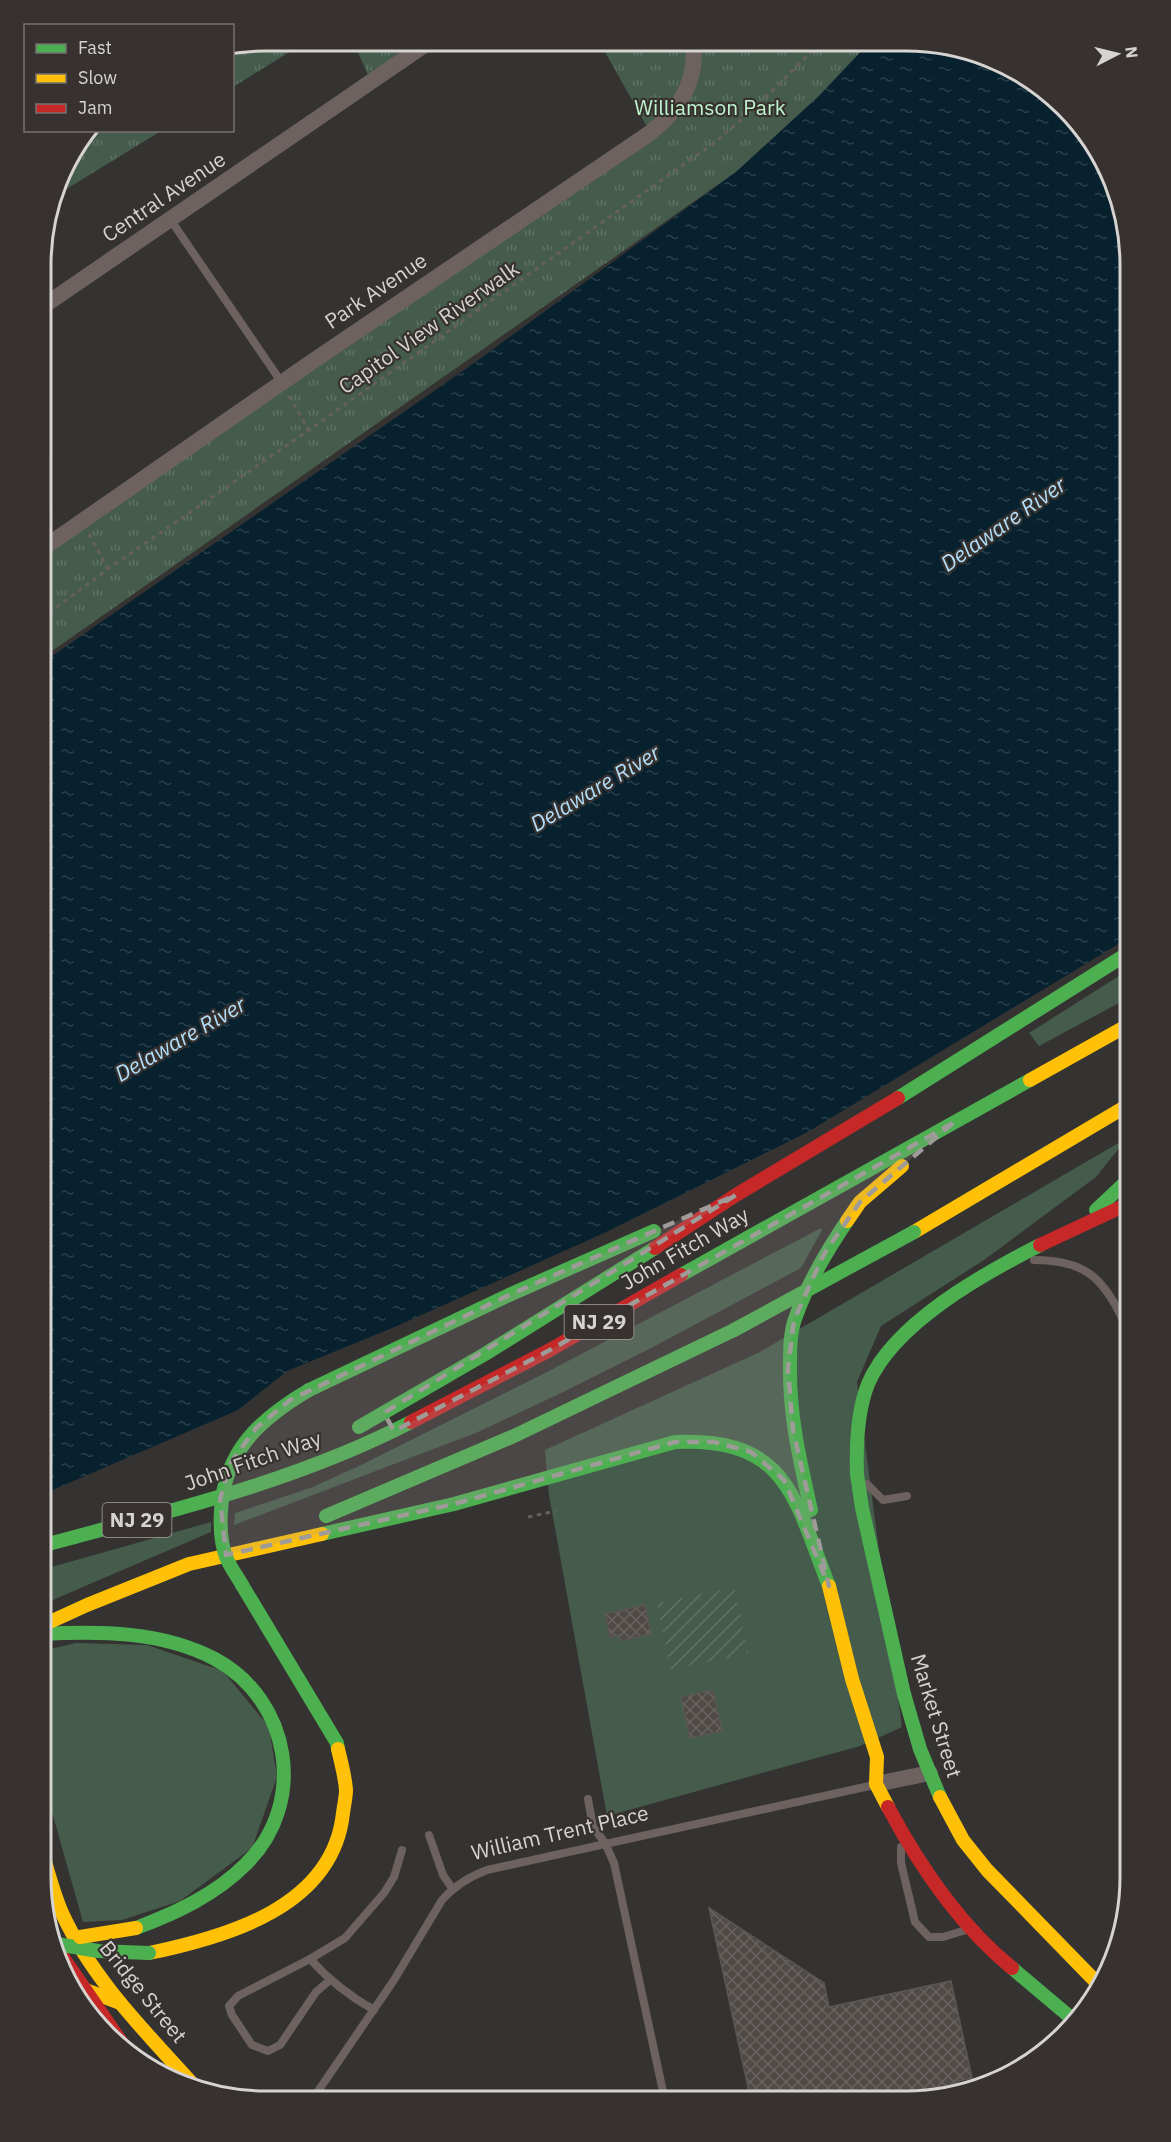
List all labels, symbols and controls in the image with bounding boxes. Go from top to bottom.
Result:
legend [24,24,234,132]
north arrow [1087,24,1147,84]
text: Fast [78,36,112,59]
text: N [1121,45,1143,59]
text: Slow [78,66,117,89]
park label: Williamson Park [634,93,786,121]
text: Jam [78,96,113,119]
street label: Central Avenue [96,144,231,248]
street label: Park Avenue [319,246,432,335]
street label: Capitol View Riverwalk [333,254,524,400]
water label: Delaware River [934,469,1072,577]
water label: Delaware River [524,737,666,838]
water label: Delaware River [109,989,251,1088]
street label: John Fitch Way [616,1200,754,1296]
road number: NJ 29 [564,1305,634,1339]
street label: John Fitch Way [180,1423,325,1497]
road number: NJ 29 [102,1503,172,1537]
street label: Market Street [905,1650,969,1781]
street label: William Trent Place [468,1798,651,1866]
street label: Bridge Street [94,1934,194,2048]

